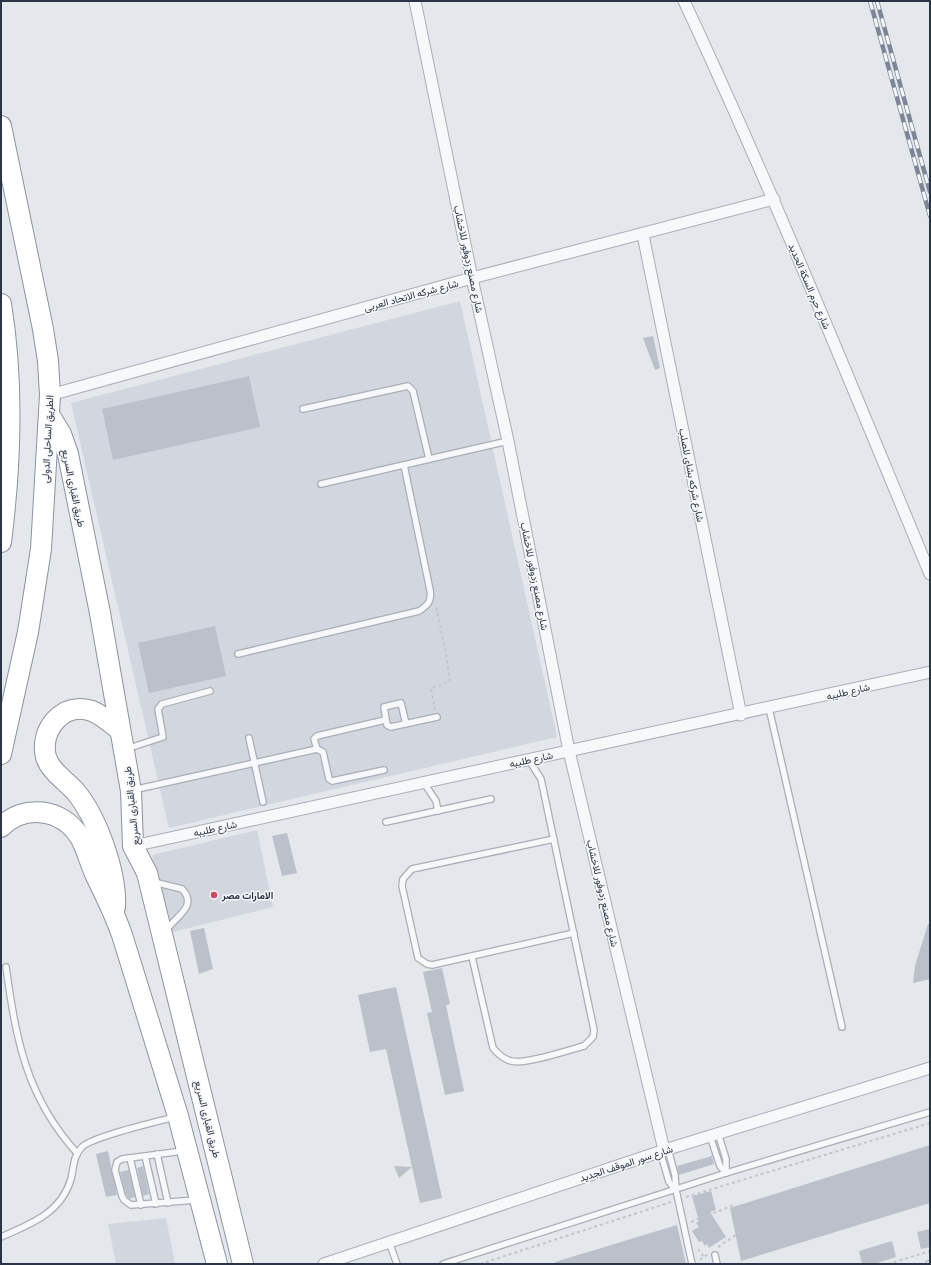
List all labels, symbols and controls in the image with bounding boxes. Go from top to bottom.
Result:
street label: شارع مصنع زدوفور للاخشاب [451,204,485,314]
street label: شارع حرم السكة الحديد [786,242,833,331]
street label: شارع شركه الاتحاد العربى [363,278,460,314]
street label: الطريق الساحلى الدولى [40,395,56,483]
street label: شارع شركه بشاى للصلب [676,427,706,523]
street label: طريق القبارى السريع [59,448,87,529]
street label: شارع مصنع زدوفور للاخشاب [518,521,550,631]
street label: شارع طليبه [825,681,871,703]
street label: شارع طليبه [508,749,554,770]
street label: طريق القبارى السريع [122,765,142,846]
street label: شارع طليبه [192,818,238,839]
street label: شارع مصنع زدوفور للاخشاب [584,838,620,948]
marker: الامارات مصر [209,890,219,900]
place label: الامارات مصر [221,890,273,902]
street label: طريق القبارى السريع [192,1079,223,1160]
street label: شارع سور الموقف الجديد [578,1143,675,1185]

